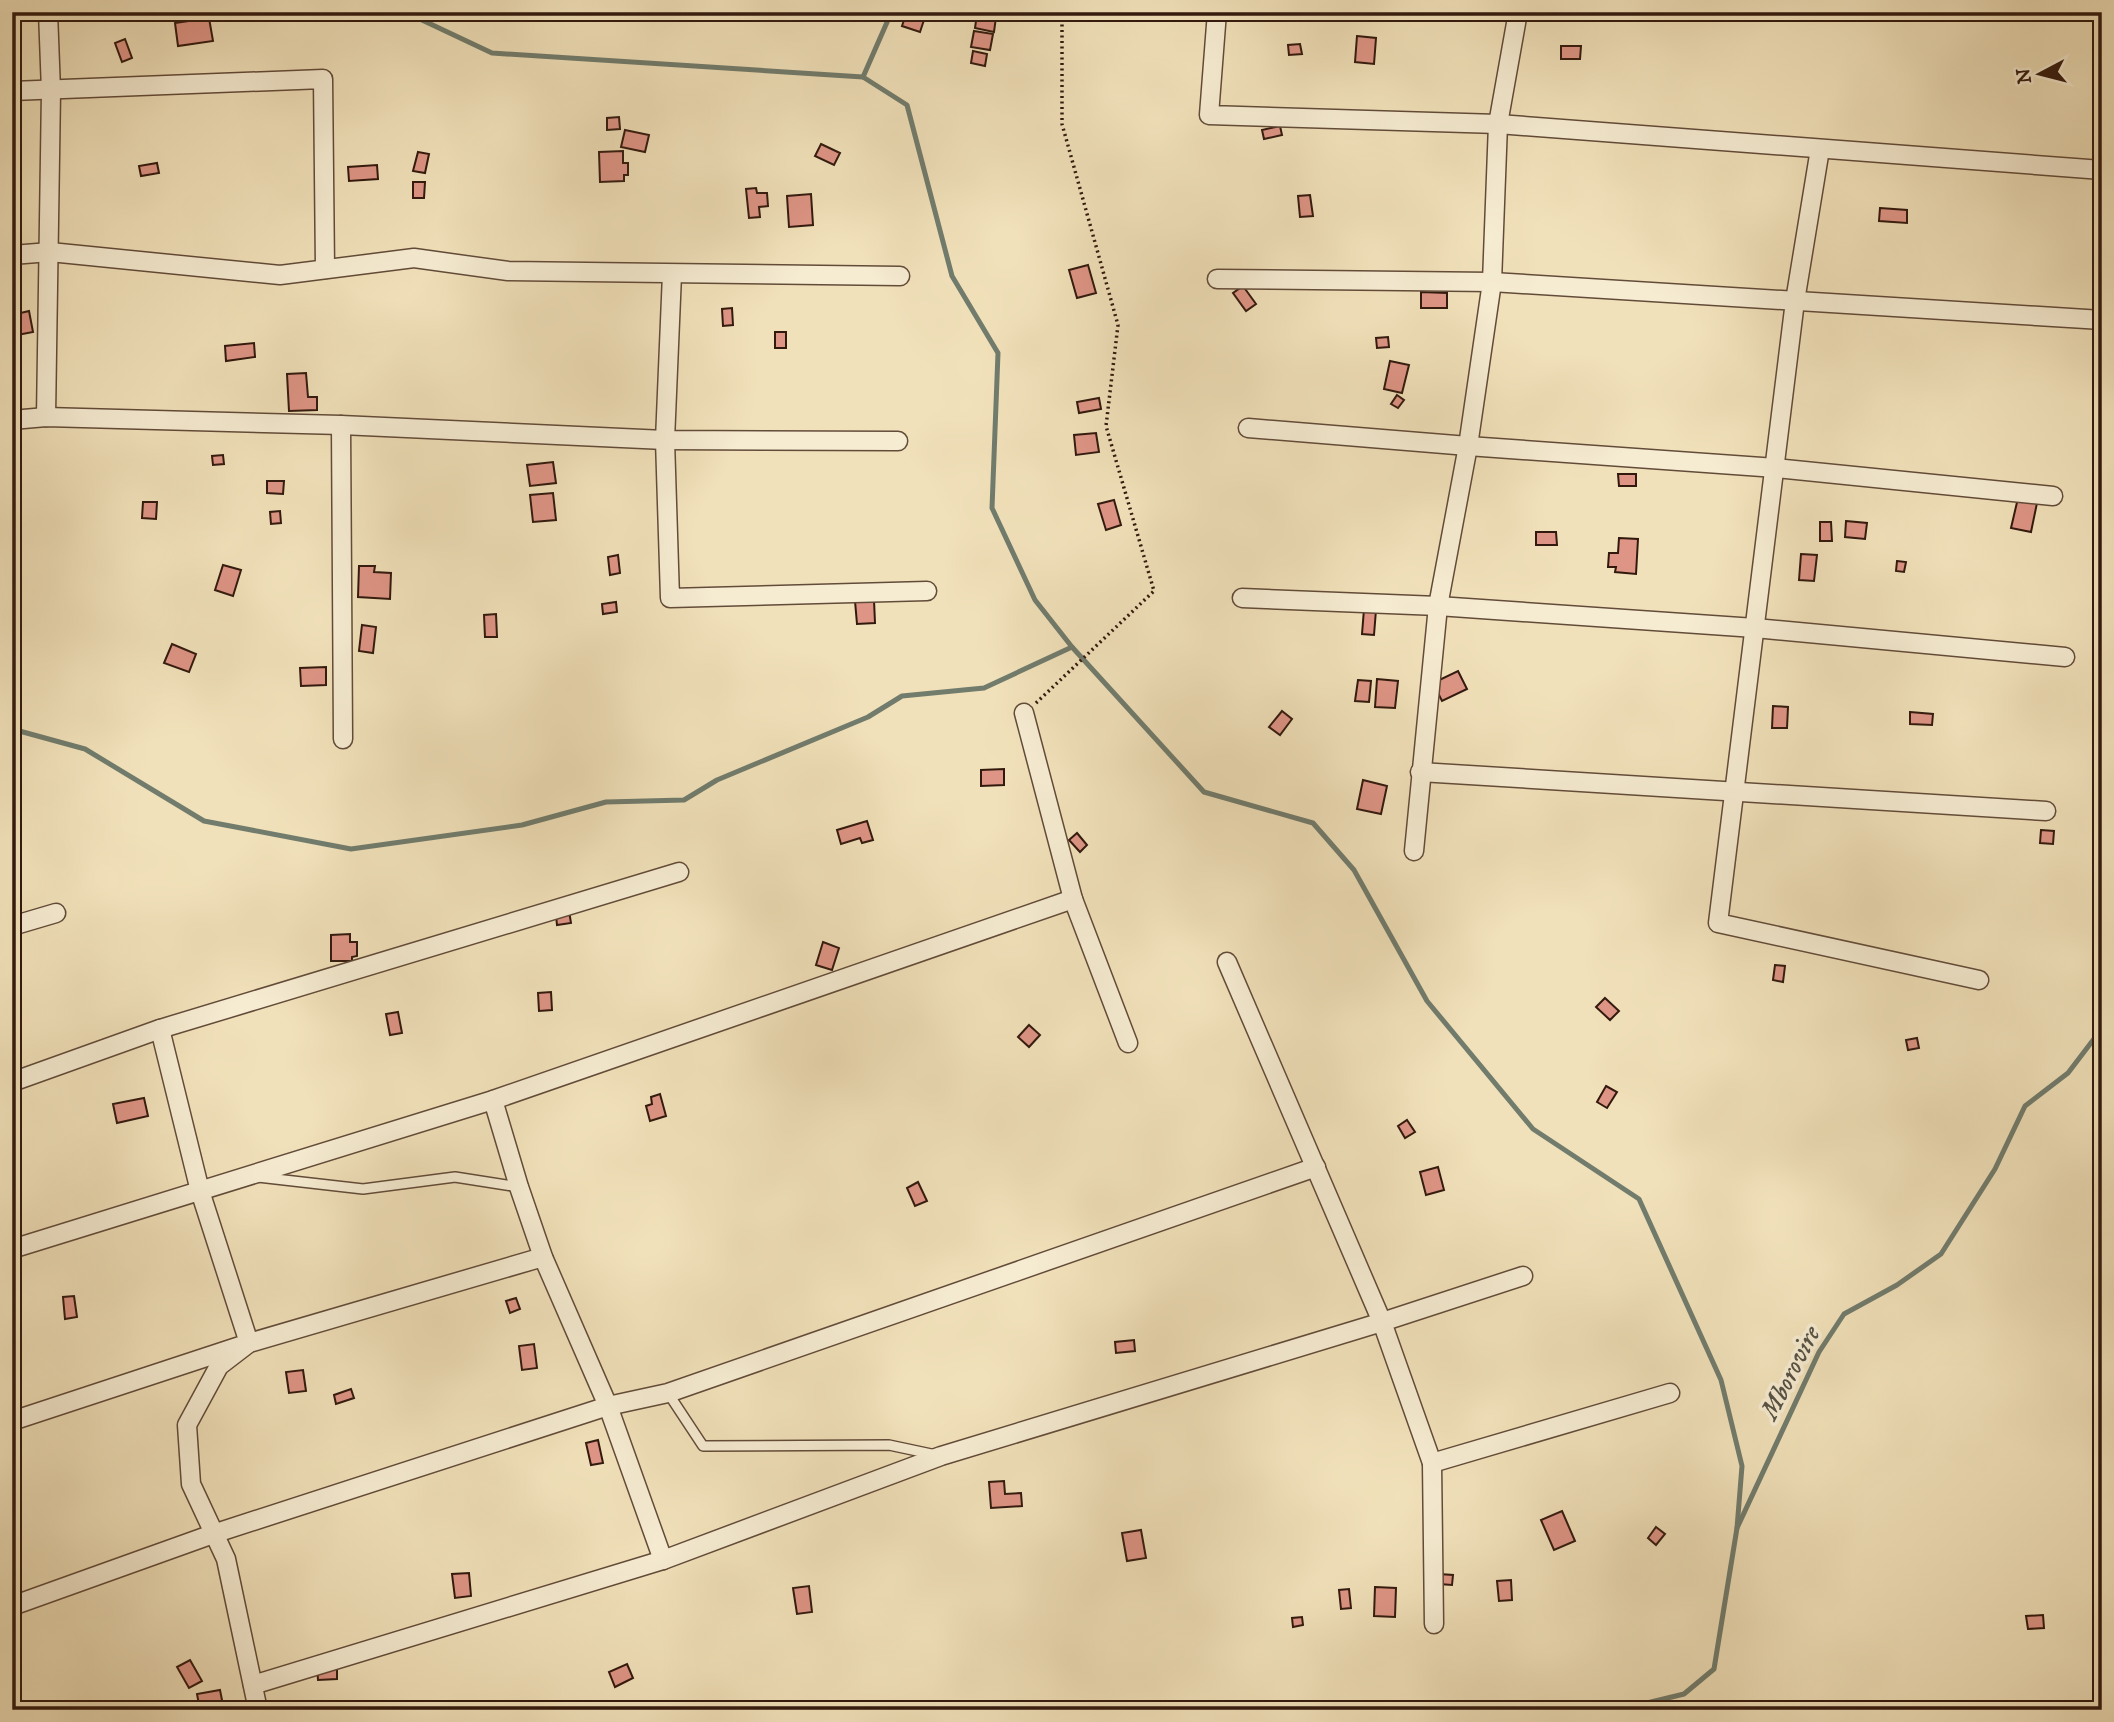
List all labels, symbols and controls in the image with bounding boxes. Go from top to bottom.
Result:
north arrow [2006,38,2076,108]
text: N [2012,66,2037,85]
water label: Mborovire [1753,1320,1829,1427]

